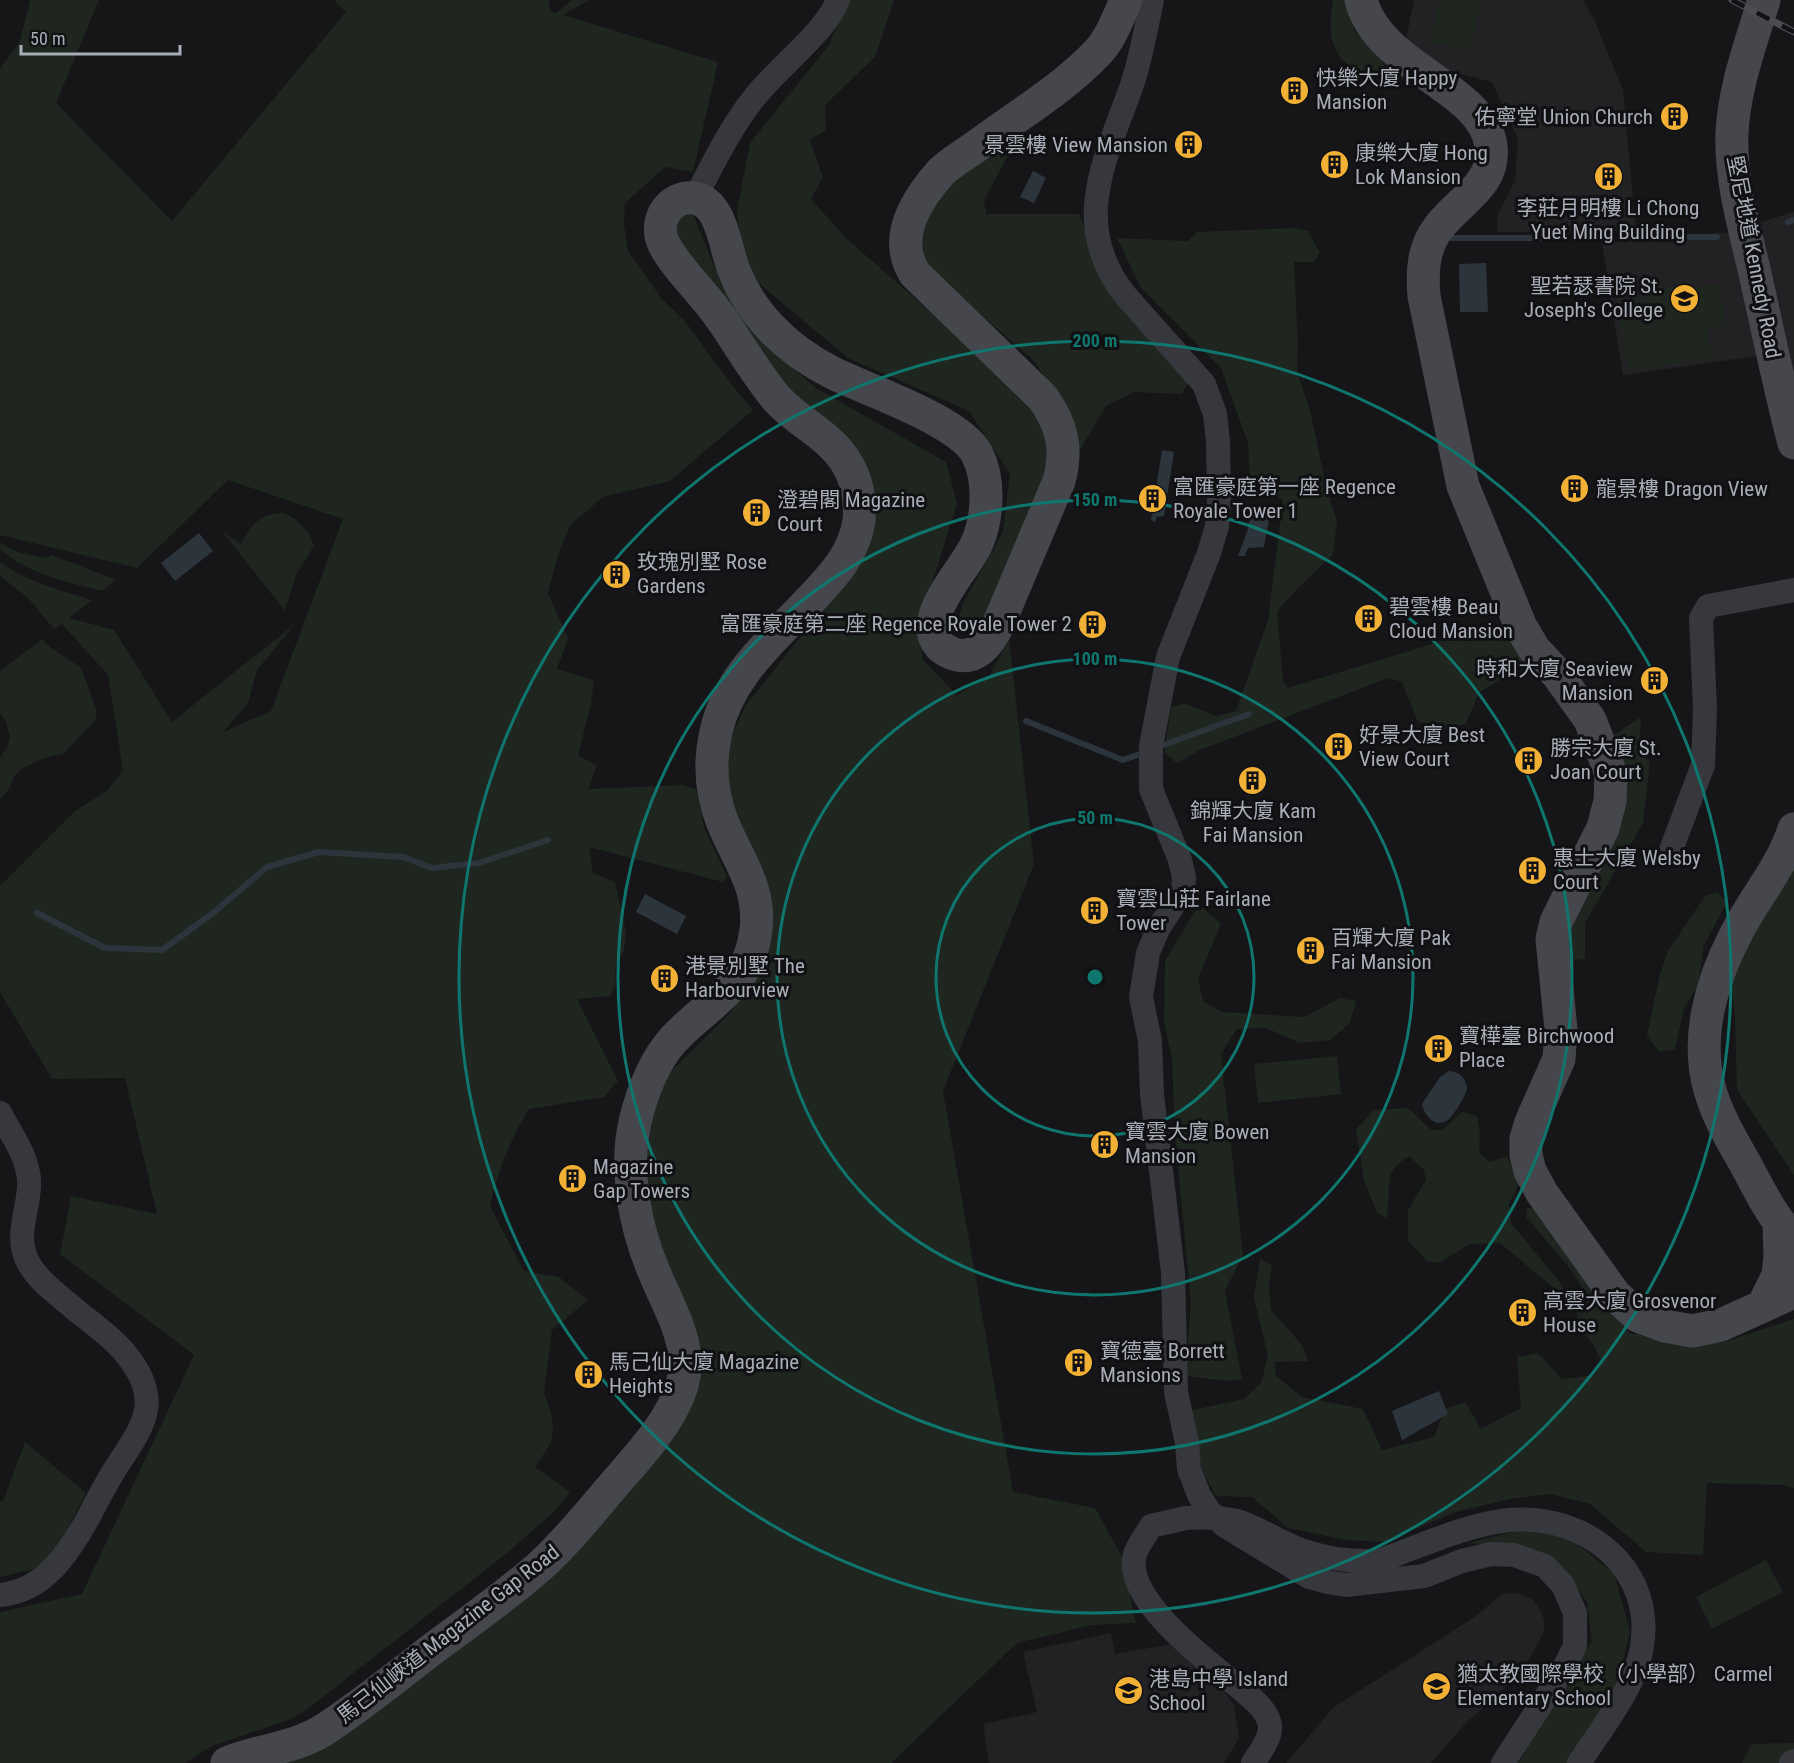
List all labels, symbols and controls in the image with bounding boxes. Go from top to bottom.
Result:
scale bar [21,18,180,56]
text: 50 m [30,28,65,49]
place label: 快樂大廈 Happy Mansion [1316,66,1458,114]
building icon: 快樂大廈 Happy Mansion [1279,74,1311,106]
building icon: 佑寧堂 Union Church [1658,101,1690,133]
place label: 佑寧堂 Union Church [1475,105,1653,129]
building icon: 景雲樓 View Mansion [1173,129,1205,161]
place label: 景雲樓 View Mansion [984,133,1168,157]
place label: 康樂大廈 Hong Lok Mansion [1355,141,1488,189]
building icon: 康樂大廈 Hong Lok Mansion [1318,149,1350,181]
street label: 堅尼地道 Kennedy Road [1723,154,1785,360]
building icon: 李莊月明樓 Li Chong Yuet Ming Building [1592,161,1624,193]
place label: 李莊月明樓 Li Chong Yuet Ming Building [1517,196,1699,244]
place label: 聖若瑟書院 St. Joseph's College [1524,274,1663,322]
school or university icon: 聖若瑟書院 St. Joseph's College [1668,282,1700,314]
text: 200 m [1073,330,1117,351]
building icon: 龍景樓 Dragon View [1559,473,1591,505]
place label: 富匯豪庭第一座 Regence Royale Tower 1 [1173,475,1396,523]
place label: 龍景樓 Dragon View [1596,477,1768,501]
building icon: 富匯豪庭第一座 Regence Royale Tower 1 [1136,483,1168,515]
place label: 澄碧閣 Magazine Court [777,488,925,536]
text: 150 m [1073,489,1117,510]
building icon: 澄碧閣 Magazine Court [740,496,772,528]
place label: 玫瑰別墅 Rose Gardens [637,550,767,598]
building icon: 玫瑰別墅 Rose Gardens [600,558,632,590]
place label: 碧雲樓 Beau Cloud Mansion [1389,595,1513,643]
building icon: 碧雲樓 Beau Cloud Mansion [1352,603,1384,635]
building icon: 富匯豪庭第二座 Regence Royale Tower 2 [1077,608,1109,640]
place label: 富匯豪庭第二座 Regence Royale Tower 2 [720,612,1072,636]
text: 100 m [1073,648,1117,669]
place label: 時和大廈 Seaview Mansion [1476,657,1633,705]
building icon: 時和大廈 Seaview Mansion [1638,665,1670,697]
place label: 好景大廈 Best View Court [1359,723,1485,771]
building icon: 好景大廈 Best View Court [1322,731,1354,763]
place label: 勝宗大廈 St. Joan Court [1550,736,1661,784]
building icon: 勝宗大廈 St. Joan Court [1513,744,1545,776]
building icon: 錦輝大廈 Kam Fai Mansion [1237,764,1269,796]
place label: 錦輝大廈 Kam Fai Mansion [1190,799,1316,847]
text: 50 m [1077,807,1113,828]
place label: 惠士大廈 Welsby Court [1553,846,1701,894]
building icon: 惠士大廈 Welsby Court [1516,854,1548,886]
place label: 寶雲山莊 Fairlane Tower [1116,887,1271,935]
building icon: 寶雲山莊 Fairlane Tower [1079,895,1111,927]
place label: 百輝大廈 Pak Fai Mansion [1331,926,1451,974]
building icon: 百輝大廈 Pak Fai Mansion [1294,934,1326,966]
place label: 港景別墅 The Harbourview [685,954,805,1002]
building icon: 港景別墅 The Harbourview [648,962,680,994]
centre of rings [1085,967,1105,987]
place label: 寶樺臺 Birchwood Place [1459,1024,1614,1072]
building icon: 寶樺臺 Birchwood Place [1422,1032,1454,1064]
place label: 寶雲大廈 Bowen Mansion [1125,1120,1270,1168]
building icon: 寶雲大廈 Bowen Mansion [1088,1128,1120,1160]
place label: Magazine Gap Towers [593,1155,690,1203]
building icon: Magazine Gap Towers [556,1163,588,1195]
place label: 高雲大廈 Grosvenor House [1543,1289,1716,1337]
building icon: 高雲大廈 Grosvenor House [1506,1297,1538,1329]
place label: 寶德臺 Borrett Mansions [1100,1339,1225,1387]
building icon: 寶德臺 Borrett Mansions [1063,1347,1095,1379]
place label: 馬己仙大廈 Magazine Heights [609,1350,799,1398]
building icon: 馬己仙大廈 Magazine Heights [572,1358,604,1390]
street label: 馬己仙峽道 Magazine Gap Road [332,1540,564,1728]
place label: 猶太教國際學校（小學部） Carmel Elementary School [1457,1662,1773,1710]
place label: 港島中學 Island School [1149,1667,1288,1715]
school or university icon: 猶太教國際學校（小學部） Carmel Elementary School [1420,1670,1452,1702]
school or university icon: 港島中學 Island School [1112,1675,1144,1707]

